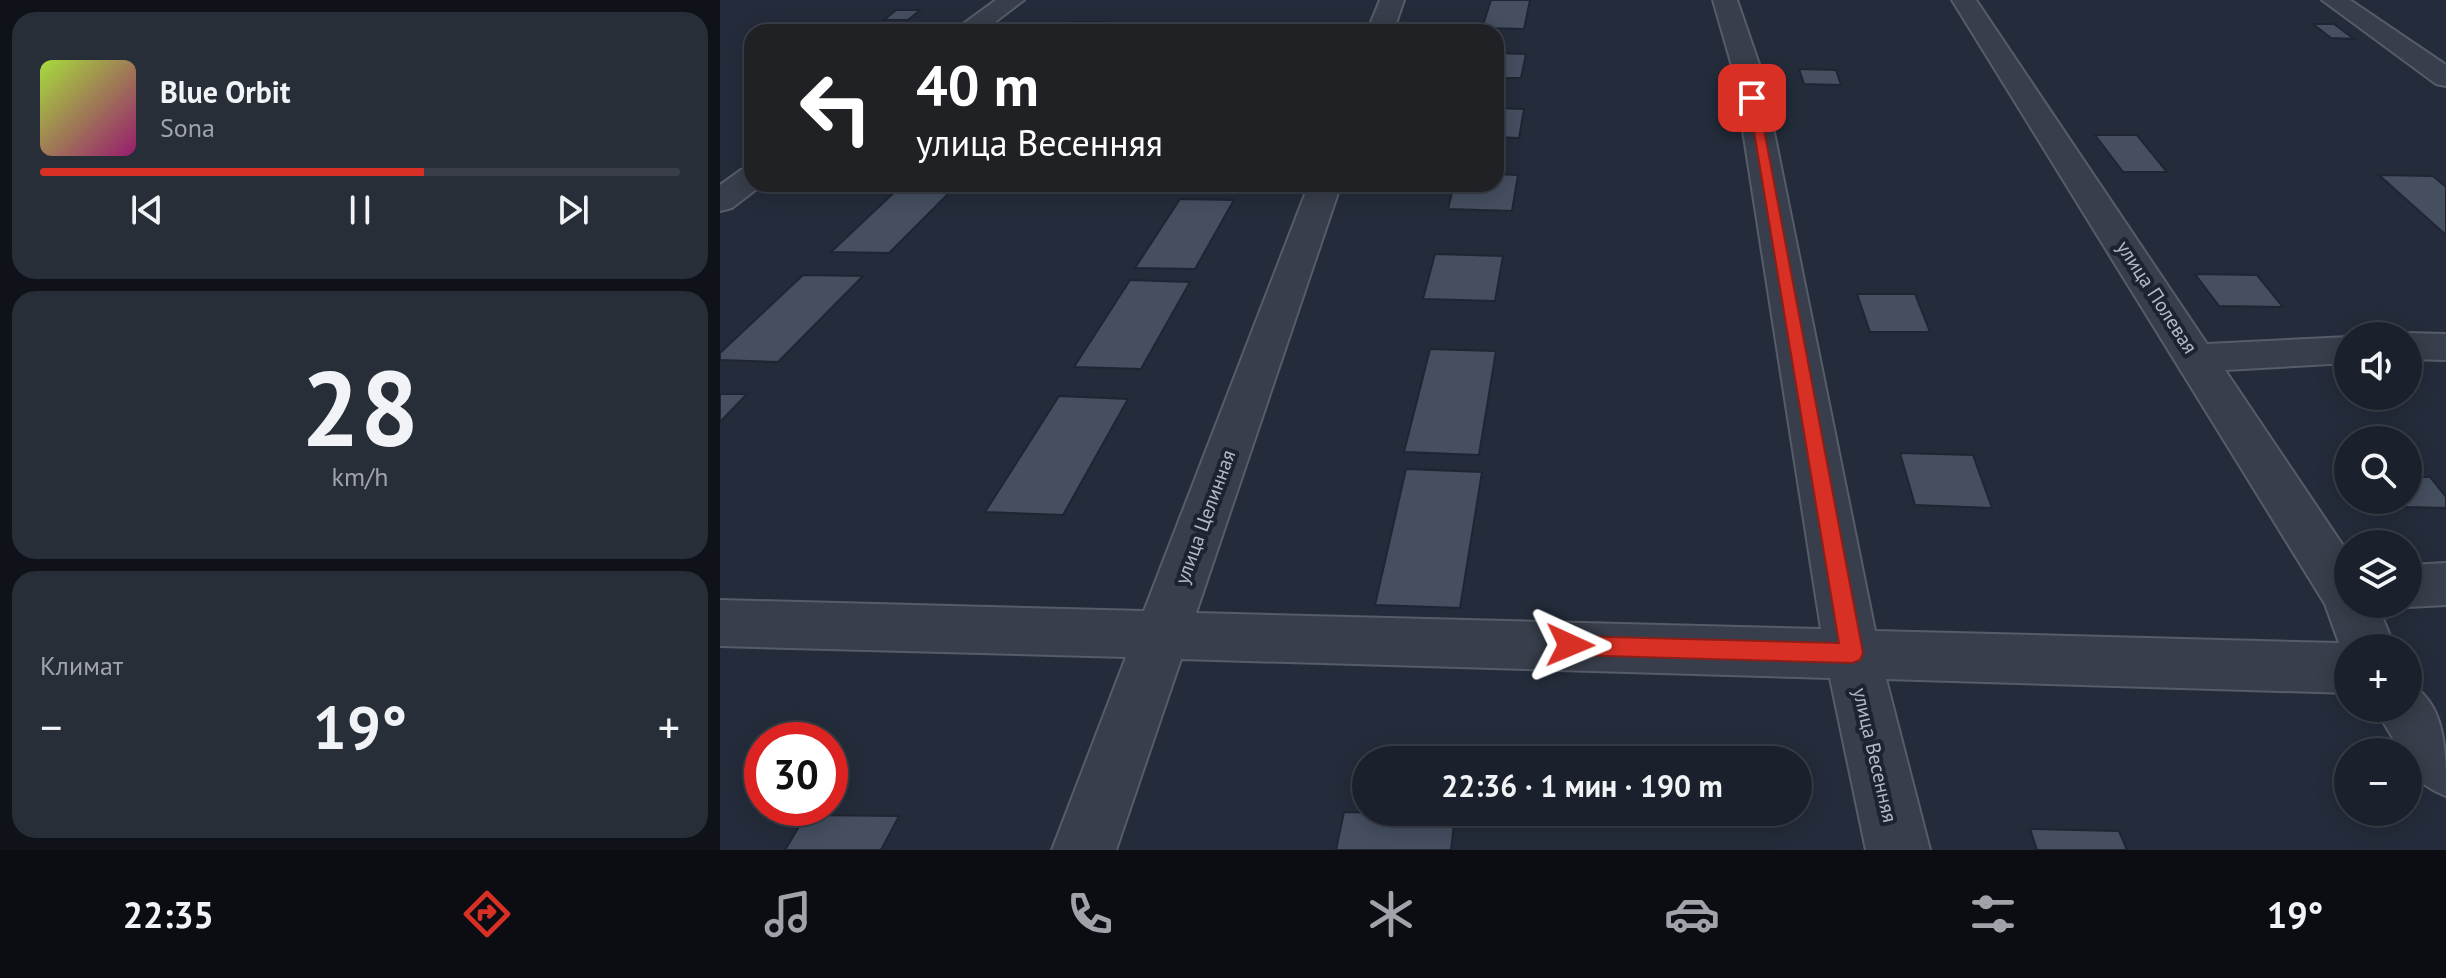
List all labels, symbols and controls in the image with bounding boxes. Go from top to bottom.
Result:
text: 40 m [916,49,1039,121]
icon: left [784,56,888,160]
pin [1718,64,1786,132]
text: Blue Orbit [160,72,290,111]
icon: arrive [1730,76,1774,120]
text: Sona [160,111,215,144]
text: улица Весенняя [916,119,1163,166]
icon: previous [125,188,169,232]
icon: pause [338,188,382,232]
icon: next [551,188,595,232]
street label: улица Полевая [2111,236,2203,358]
map controls [2334,322,2422,826]
button: sound [2334,322,2422,410]
text: 28 [301,340,419,475]
button: search [2334,426,2422,514]
street label: улица Целинная [1169,446,1241,588]
text: km/h [332,460,389,493]
button: layers [2334,530,2422,618]
position arrow [1528,603,1612,687]
button: + [2334,634,2422,722]
text: Климат [40,649,123,682]
street label: улица Весенняя [1847,685,1903,825]
text: 19° [313,688,407,766]
text: − [40,698,62,755]
text: + [658,698,680,755]
speed limit sign: 30 [744,722,848,826]
button: − [2334,738,2422,826]
text: 22:36 · 1 мин · 190 m [1441,766,1723,805]
icon: directions [459,886,515,942]
icon: music [760,886,816,942]
icon: phone [1062,886,1118,942]
icon: climate [1363,886,1419,942]
icon: car [1664,886,1720,942]
icon: filters [1965,886,2021,942]
text: 22:35 [123,891,214,938]
text: 19° [2267,891,2323,938]

